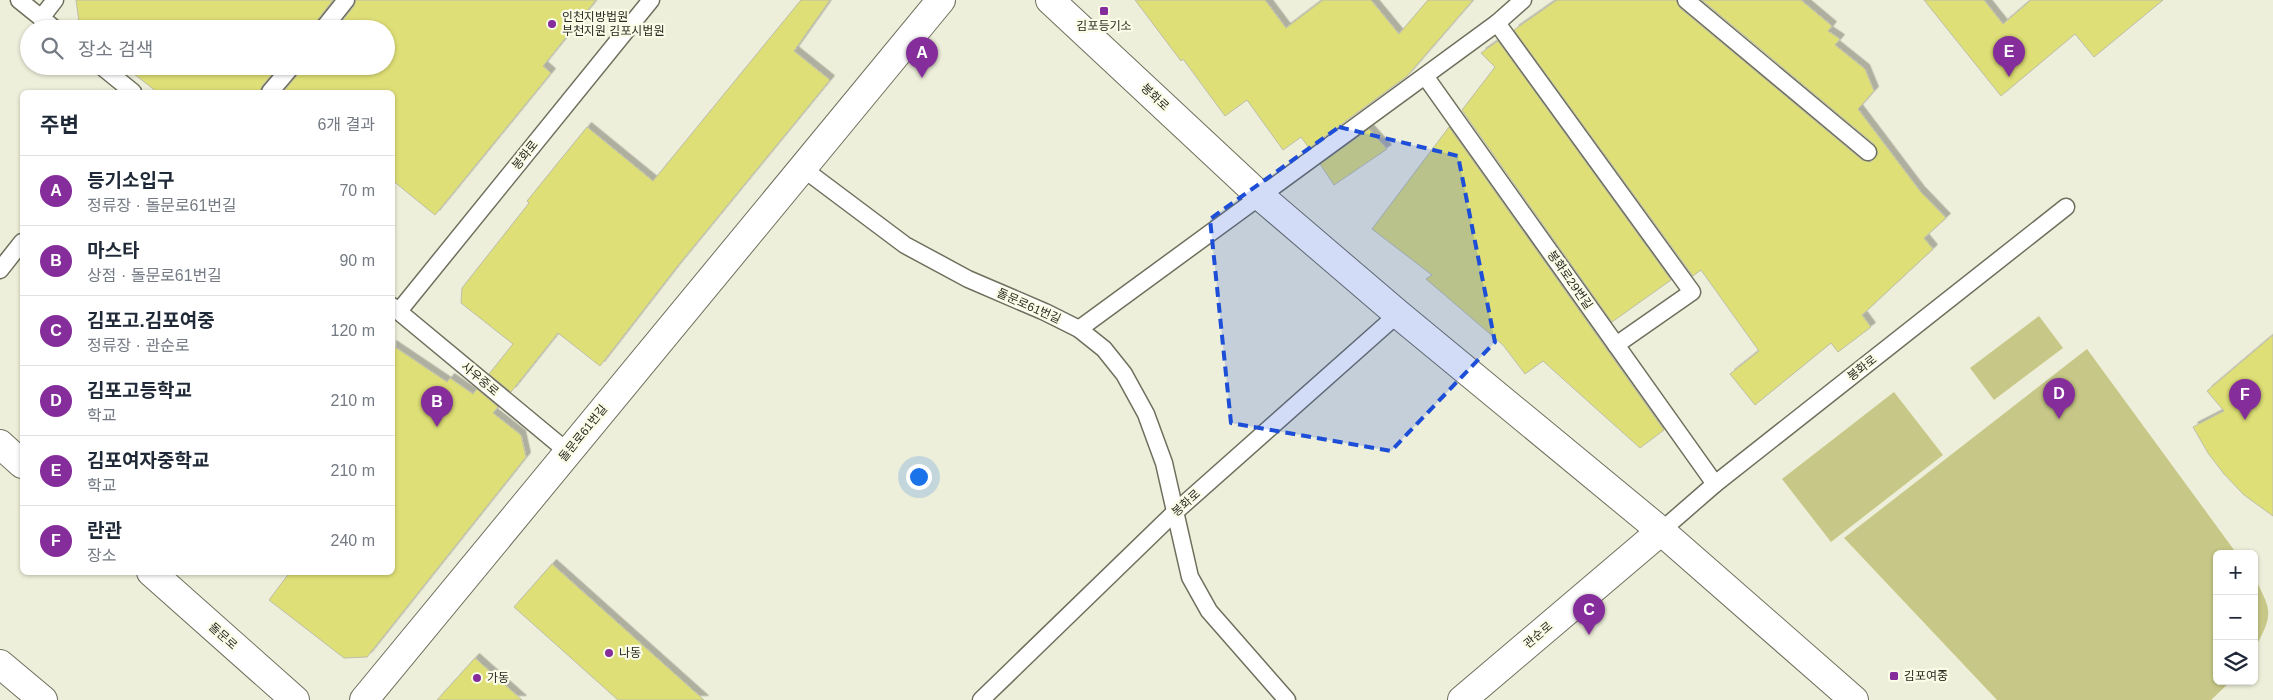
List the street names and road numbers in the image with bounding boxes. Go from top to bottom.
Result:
street label: 봉화로 [1138,81,1172,113]
street label: 봉화로 [509,138,541,172]
street label: 봉화로29번길 [1545,248,1595,312]
street label: 돌문로61번길 [995,286,1063,326]
street label: 봉화로 [1845,352,1879,384]
street label: 사우중로 [459,359,501,399]
street label: 돌문로61번길 [556,402,610,464]
street label: 봉화로 [1169,487,1203,519]
street label: 관순로 [1521,619,1555,651]
street label: 돌문로 [206,620,240,652]

